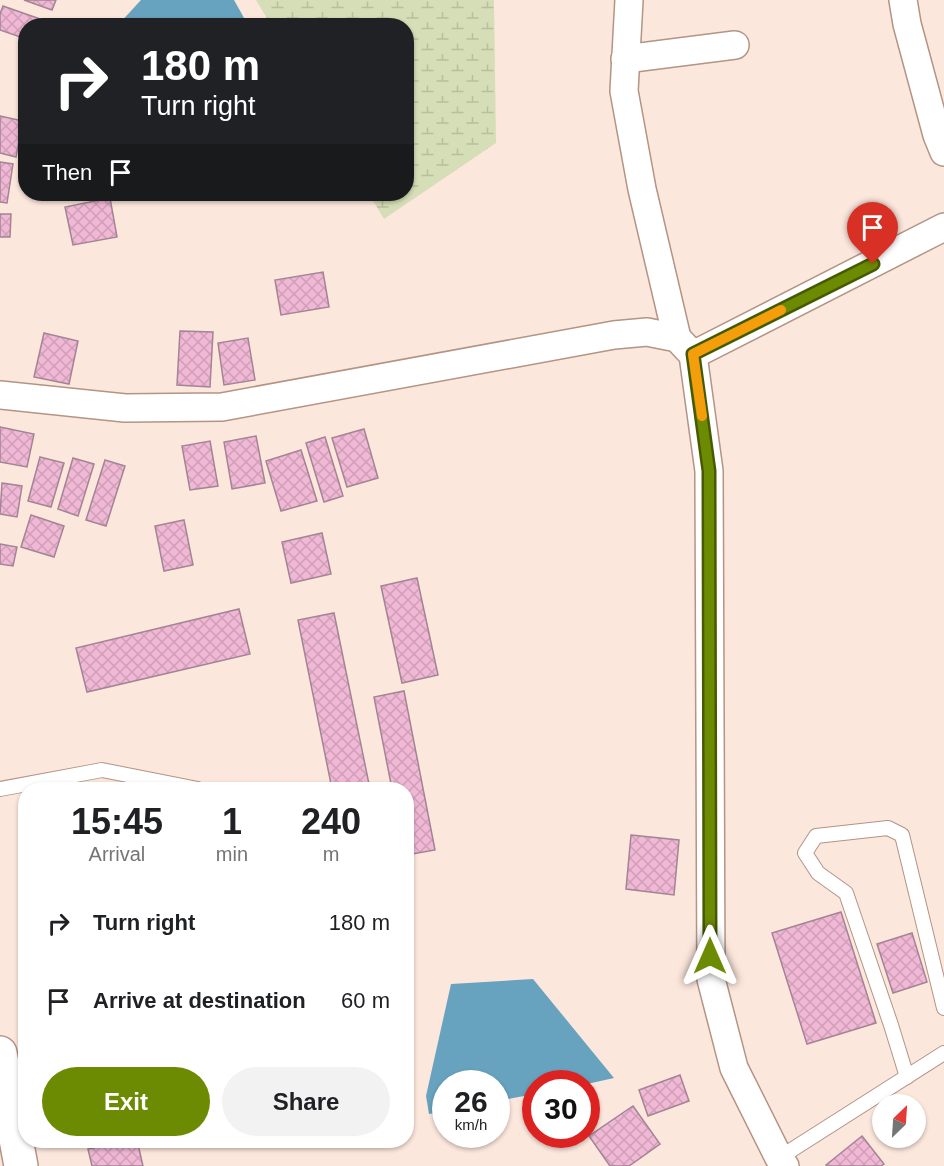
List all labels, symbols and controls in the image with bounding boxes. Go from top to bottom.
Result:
icon: right [42,42,120,120]
text: 180 m [141,42,260,89]
text: Turn right [141,91,256,121]
icon: arrive [104,156,137,189]
text: Then [42,160,92,185]
pin [847,202,898,264]
icon: arrive [856,211,889,244]
text: 15:45 [71,801,163,842]
text: 1 [222,801,242,842]
text: 240 [301,801,361,842]
text: Arrival [89,843,145,865]
text: min [216,843,248,865]
text: m [323,843,339,865]
icon: right [42,907,75,940]
text: Turn right [93,910,195,935]
text: 180 m [329,910,390,935]
position arrow [678,924,742,988]
icon: arrive [42,985,75,1018]
text: Arrive at destination [93,988,306,1013]
text: 60 m [341,988,390,1013]
button: Exit [42,1067,210,1136]
button: Share [222,1067,390,1136]
speed limit sign: 30 [522,1070,600,1148]
text: 26 [454,1085,488,1118]
north arrow [872,1094,926,1148]
map controls [872,1094,926,1148]
text: km/h [455,1116,487,1133]

